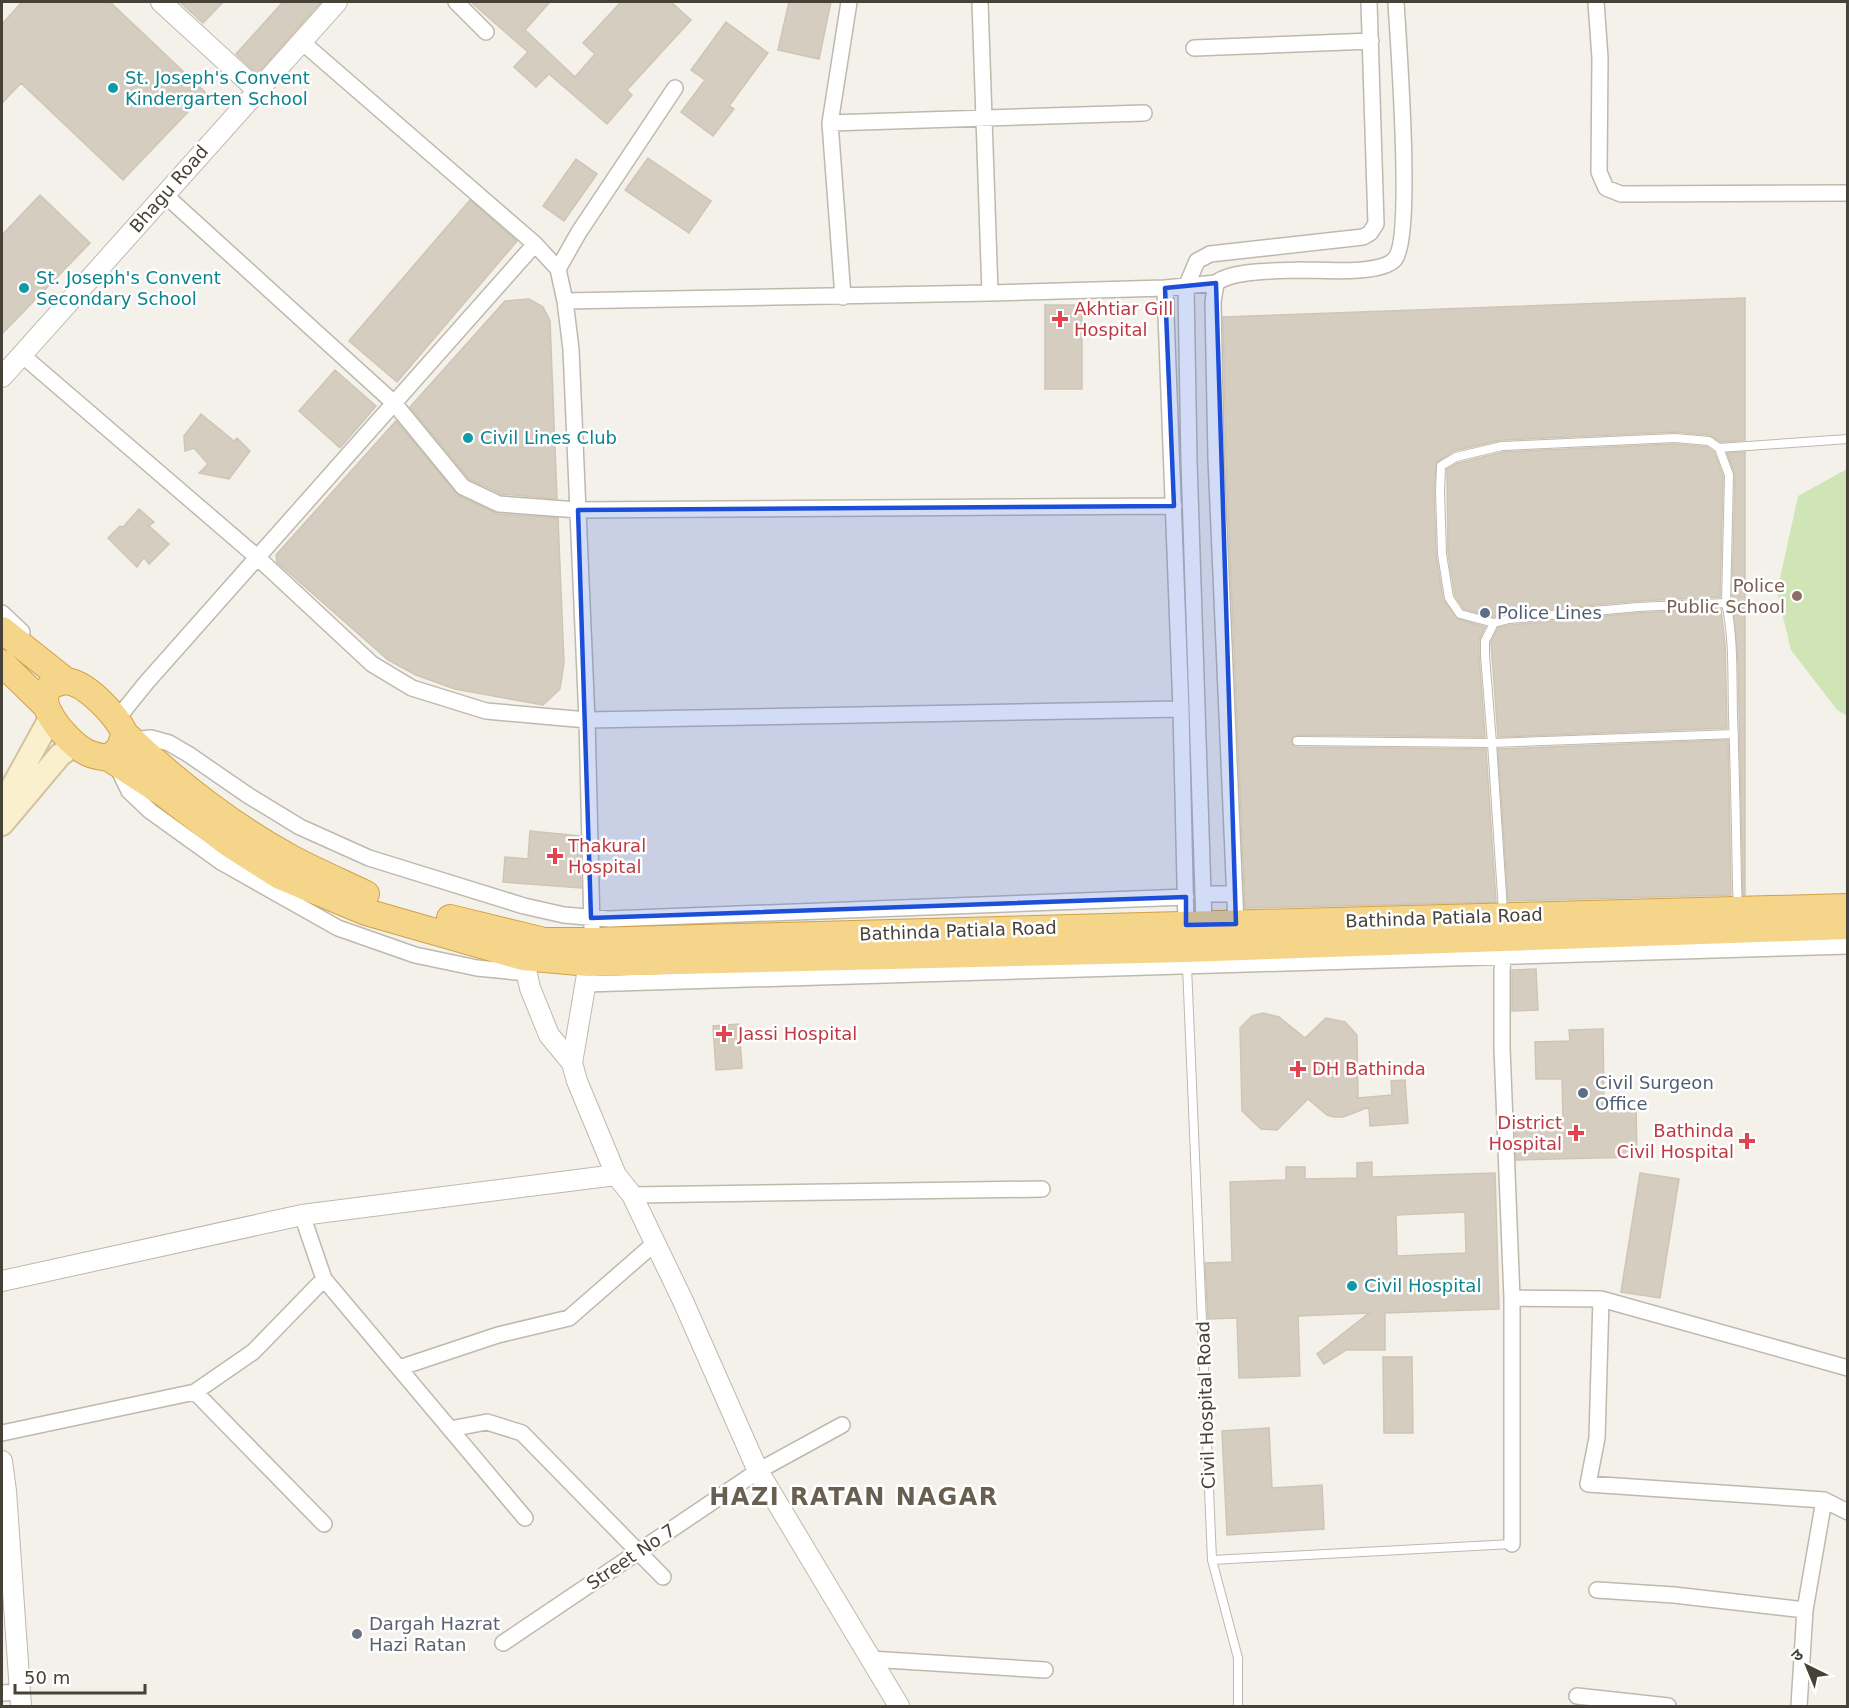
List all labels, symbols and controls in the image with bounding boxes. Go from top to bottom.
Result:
place label: St. Joseph's Convent Kindergarten School [125,67,310,109]
marker: St. Joseph's Convent Kindergarten School [106,81,120,95]
street label: Bhagu Road [125,141,212,237]
place label: St. Joseph's Convent Secondary School [36,267,221,309]
marker: St. Joseph's Convent Secondary School [17,281,31,295]
place label: Akhtiar Gill Hospital [1074,298,1173,340]
marker: Akhtiar Gill Hospital [1051,310,1069,328]
place label: Civil Lines Club [480,427,617,448]
marker: Civil Lines Club [461,431,475,445]
place label: Police Public School [1666,575,1785,617]
marker: Police Public School [1790,589,1804,603]
place label: Police Lines [1497,602,1602,623]
marker: Police Lines [1478,606,1492,620]
place label: Thakural Hospital [567,835,646,877]
marker: Thakural Hospital [546,847,564,865]
street label: Bathinda Patiala Road [1345,904,1543,931]
street label: Bathinda Patiala Road [859,917,1057,944]
place label: Jassi Hospital [737,1023,857,1044]
marker: Jassi Hospital [715,1025,733,1043]
place label: DH Bathinda [1312,1058,1426,1079]
marker: DH Bathinda [1289,1060,1307,1078]
place label: Civil Surgeon Office [1595,1072,1714,1114]
marker: Civil Surgeon Office [1576,1086,1590,1100]
place label: District Hospital [1489,1112,1562,1154]
place label: Bathinda Civil Hospital [1617,1120,1734,1162]
marker: District Hospital [1567,1124,1585,1142]
marker: Bathinda Civil Hospital [1738,1132,1756,1150]
place label: Civil Hospital [1364,1275,1481,1296]
marker: Civil Hospital [1345,1279,1359,1293]
street label: Civil Hospital Road [1192,1321,1219,1489]
district label: HAZI RATAN NAGAR [709,1483,999,1511]
street label: Street No 7 [583,1519,679,1594]
place label: Dargah Hazrat Hazi Ratan [369,1613,500,1655]
marker: Dargah Hazrat Hazi Ratan [350,1627,364,1641]
north arrow [1777,1636,1837,1696]
text: उ [1787,1645,1807,1666]
scale bar [15,1657,146,1695]
text: 50 m [24,1667,70,1688]

